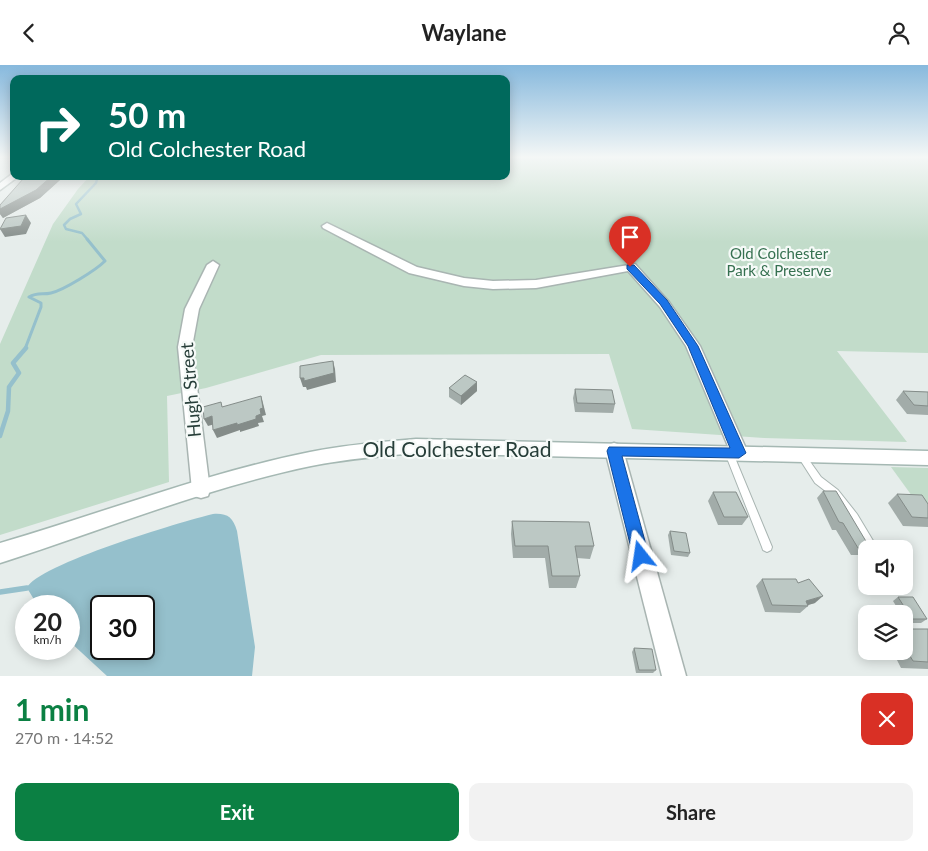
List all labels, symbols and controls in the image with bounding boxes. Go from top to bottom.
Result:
icon: back [15,19,43,47]
text: Waylane [421,19,507,46]
icon: person [885,19,913,47]
text: 50 m [108,93,186,135]
icon: right [25,95,90,160]
text: Old Colchester Road [108,135,306,162]
pin [609,216,651,267]
icon: arrive [616,223,644,251]
park label: Old Colchester Park & Preserve [727,244,832,279]
street label: Hugh Street [175,341,205,438]
street label: Old Colchester Road [362,436,552,461]
position arrow [614,529,666,581]
map controls [858,540,913,660]
button: sound [858,540,913,595]
speed limit sign: 30 [90,595,155,660]
button: layers [858,605,913,660]
text: 20 [33,606,62,636]
text: km/h [33,632,62,647]
text: 1 min [15,691,89,727]
button: close [861,693,913,745]
text: 270 m · 14:52 [15,728,114,747]
button: Exit [15,783,459,841]
button: Share [469,783,913,841]

